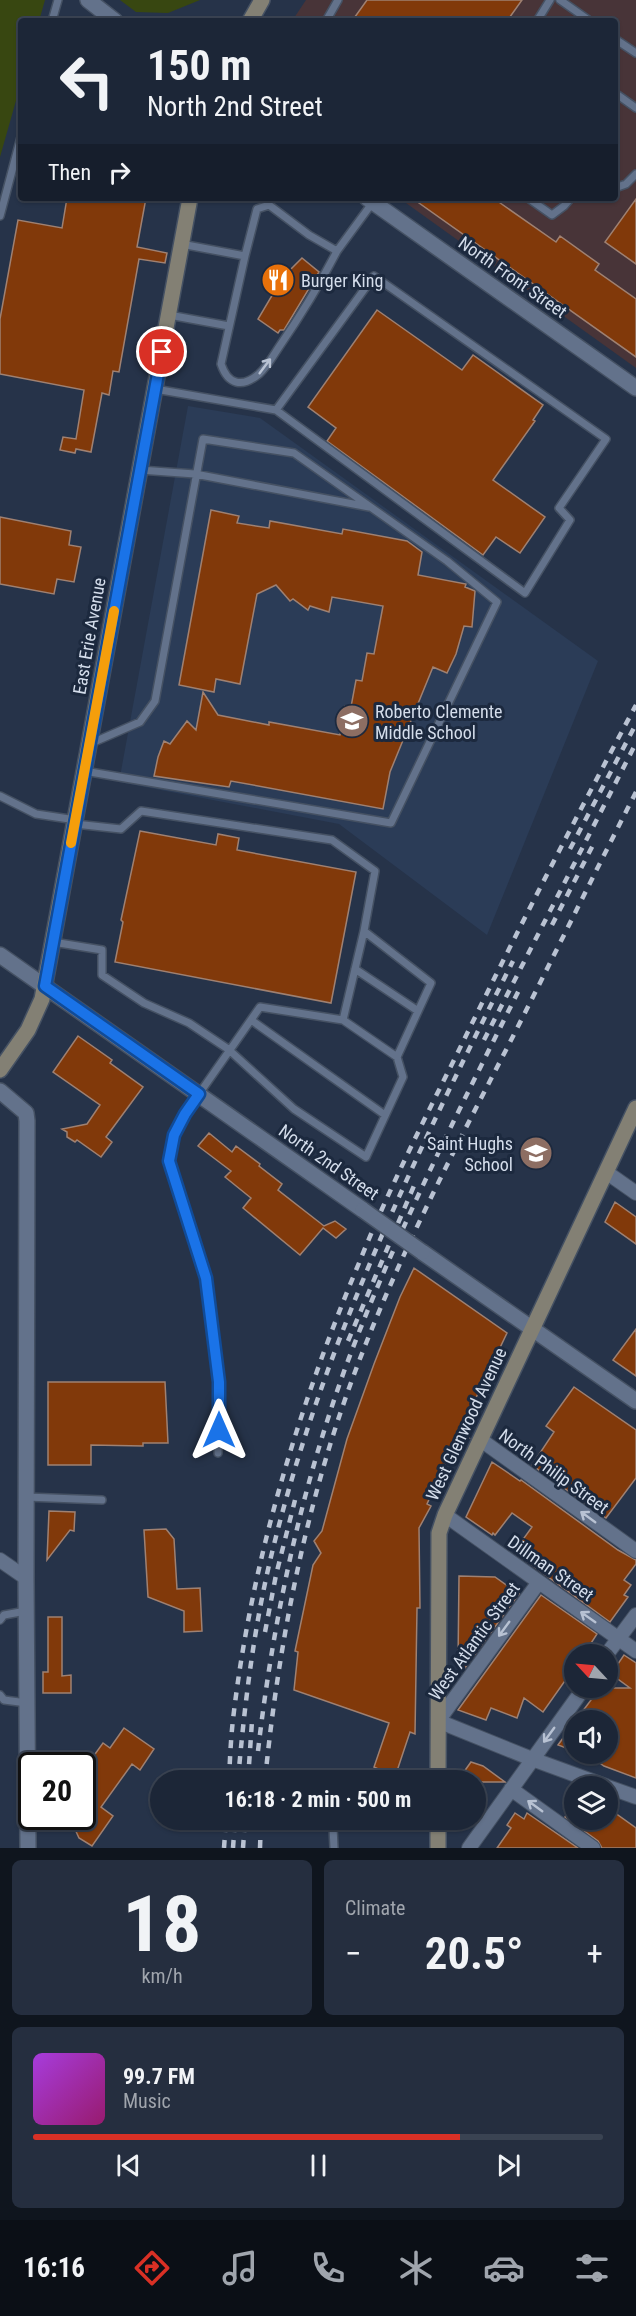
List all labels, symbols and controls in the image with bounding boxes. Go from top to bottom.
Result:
text: 150 m [147,41,252,90]
icon: left [48,42,126,120]
text: North 2nd Street [147,91,323,123]
icon: right [103,156,136,189]
text: Then [48,160,91,185]
street label: North Front Street [455,232,571,322]
restaurant icon: Burger King [260,262,296,298]
place label: Burger King [301,270,383,291]
pin [136,326,187,377]
icon: arrive [145,335,178,368]
one-way arrow [259,358,272,374]
street label: East Erie Avenue [68,576,110,696]
place label: Roberto Clemente Middle School [375,701,502,743]
school or university icon: Roberto Clemente Middle School [334,703,370,739]
street label: North 2nd Street [275,1120,383,1204]
place label: Saint Hughs School [427,1133,513,1175]
school or university icon: Saint Hughs School [518,1135,554,1171]
street label: West Glenwood Avenue [421,1344,511,1504]
position arrow [187,1398,251,1462]
street label: North Philip Street [495,1424,613,1518]
one-way arrow [581,1511,597,1523]
street label: Dillman Street [504,1531,598,1605]
street label: West Atlantic Street [424,1578,524,1704]
one-way arrow [581,1611,597,1623]
one-way arrow [498,1621,511,1637]
north arrow [564,1644,618,1698]
map controls [564,1644,618,1830]
button: sound [564,1710,618,1764]
one-way arrow [543,1726,555,1742]
speed limit sign: 20 [18,1752,96,1830]
button: layers [564,1776,618,1830]
text: 16:18 · 2 min · 500 m [225,1787,411,1812]
one-way arrow [528,1800,544,1812]
text: 18 [123,1879,201,1970]
text: Climate [345,1896,405,1920]
text: 20.5° [425,1927,523,1980]
text: − [345,1934,362,1973]
text: + [587,1934,603,1973]
text: km/h [141,1964,183,1988]
text: 99.7 FM [123,2064,195,2089]
text: Music [123,2089,171,2113]
icon: previous [112,2149,145,2182]
icon: pause [302,2149,335,2182]
icon: next [492,2149,525,2182]
icon: directions [131,2247,173,2289]
icon: music [219,2247,261,2289]
icon: phone [307,2247,349,2289]
icon: climate [395,2247,437,2289]
icon: car [483,2247,525,2289]
icon: filters [571,2247,613,2289]
text: 16:16 [23,2252,85,2284]

